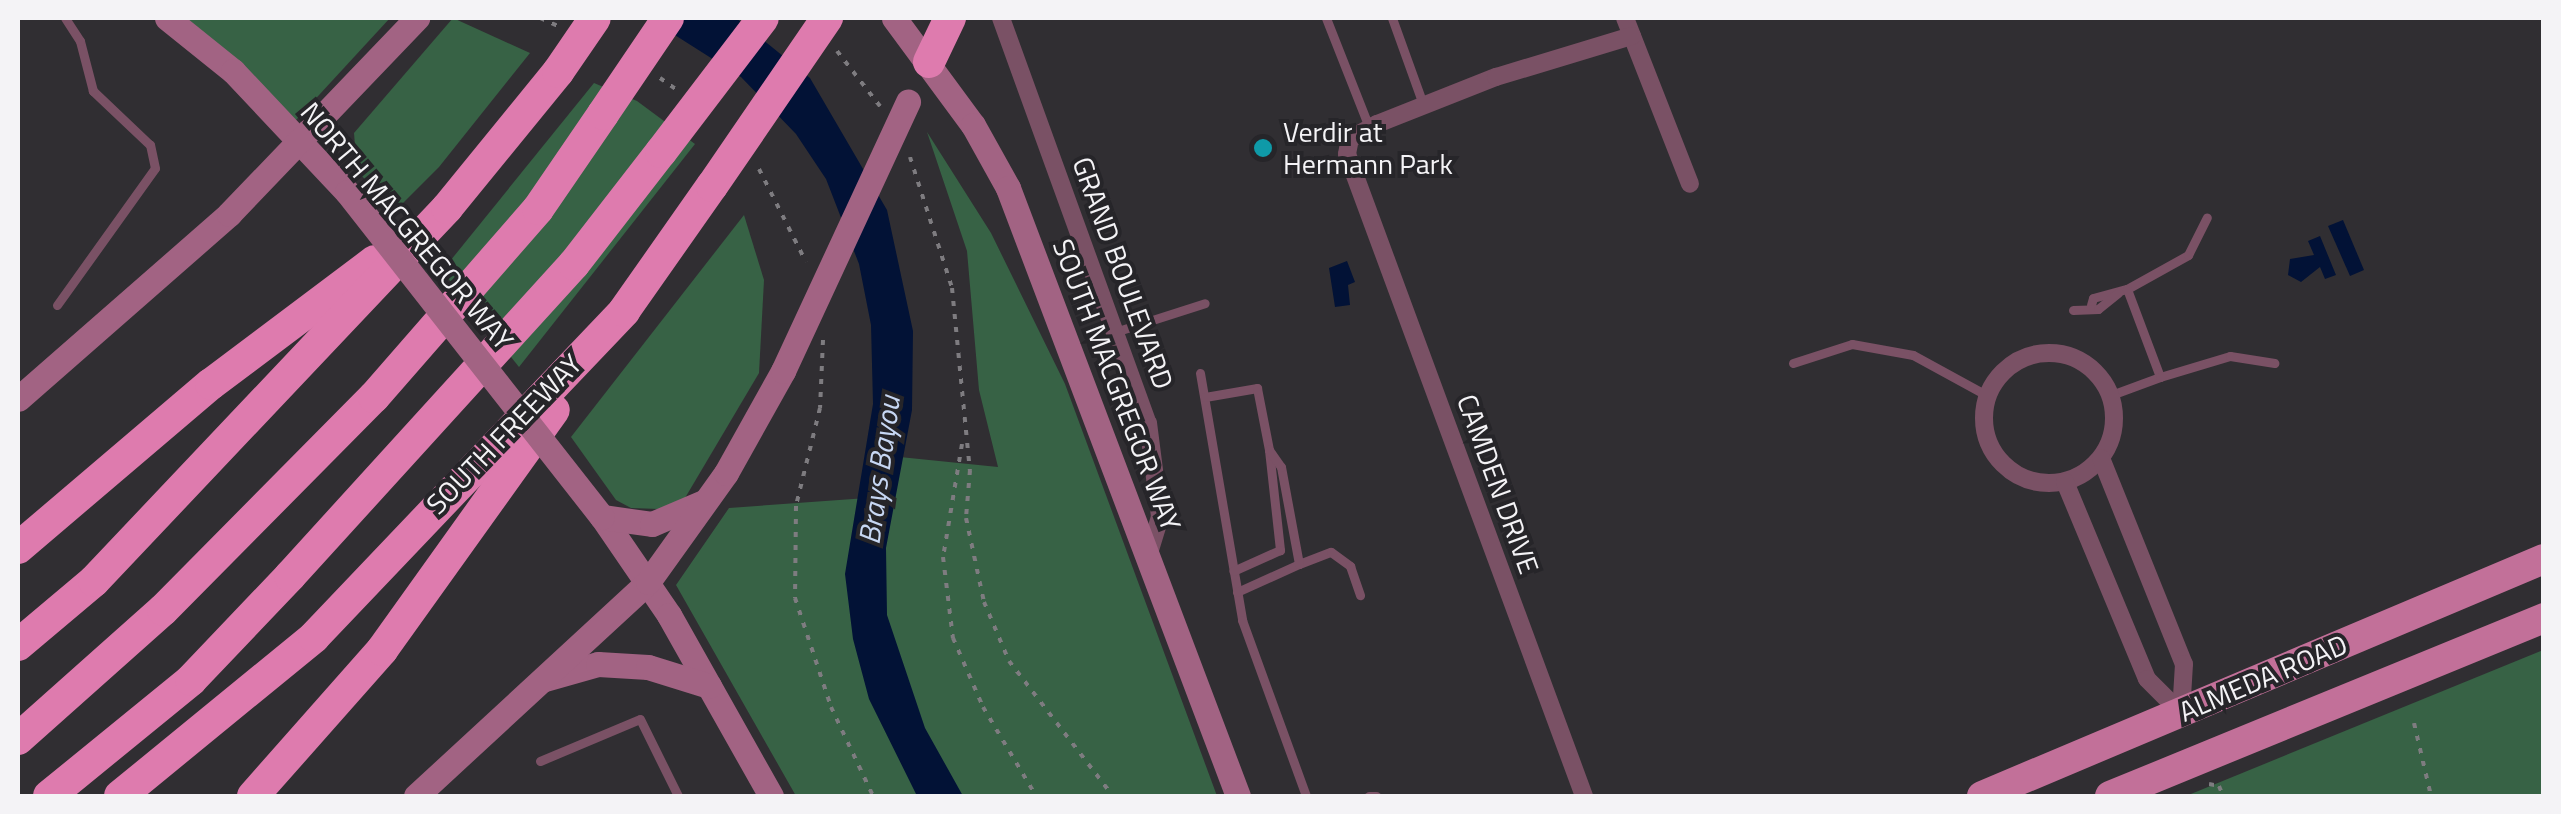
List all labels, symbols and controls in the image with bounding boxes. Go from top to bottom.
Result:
street label: NORTH MACGREGOR WAY [294,96,520,356]
place label: Verdir at Hermann Park [1283,115,1453,181]
marker: Verdir at Hermann Park [1252,137,1274,159]
street label: GRAND BOULEVARD [1065,152,1181,394]
street label: SOUTH MACGREGOR WAY [1046,234,1188,536]
street label: SOUTH FREEWAY [419,347,589,521]
street label: CAMDEN DRIVE [1450,390,1546,578]
water label: Brays Bayou [851,393,907,547]
street label: ALMEDA ROAD [2174,627,2352,729]

